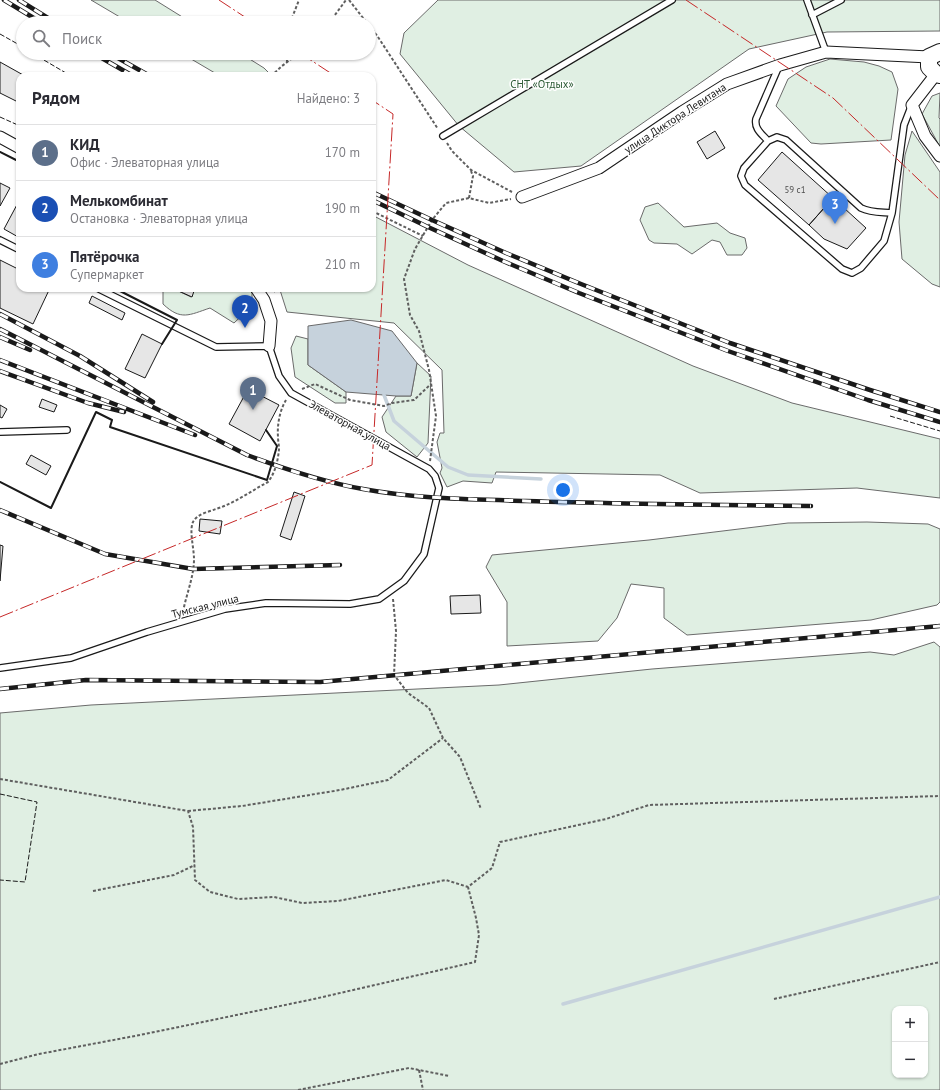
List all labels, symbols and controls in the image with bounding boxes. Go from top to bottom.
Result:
search box [16,16,376,60]
icon: search [30,27,52,49]
text: Поиск [62,29,102,48]
park label: СНТ «Отдых» [510,77,574,91]
street label: улица Диктора Левитана [621,80,729,156]
text: Рядом [32,87,80,109]
text: Найдено: 3 [297,90,360,107]
text: КИД [70,135,100,154]
text: 1 [41,144,49,161]
text: 170 m [325,144,360,161]
text: Офис · Элеваторная улица [70,154,219,171]
house number: 59 с1 [784,184,806,195]
text: Мелькомбинат [70,191,168,210]
pin: 3 [822,191,848,224]
text: 2 [41,200,49,217]
text: 190 m [325,200,360,217]
text: Остановка · Элеваторная улица [70,210,248,227]
text: Пятёрочка [70,247,139,266]
text: 3 [41,256,49,273]
text: 210 m [325,256,360,273]
text: Супермаркет [70,266,144,283]
pin: 2 [232,295,258,328]
pin: 1 [240,377,266,410]
street label: Элеваторная улица [307,397,393,453]
your location [553,480,573,500]
street label: Тумская улица [170,591,240,621]
map controls [892,1006,928,1078]
button: + [892,1006,928,1042]
button: − [892,1042,928,1078]

